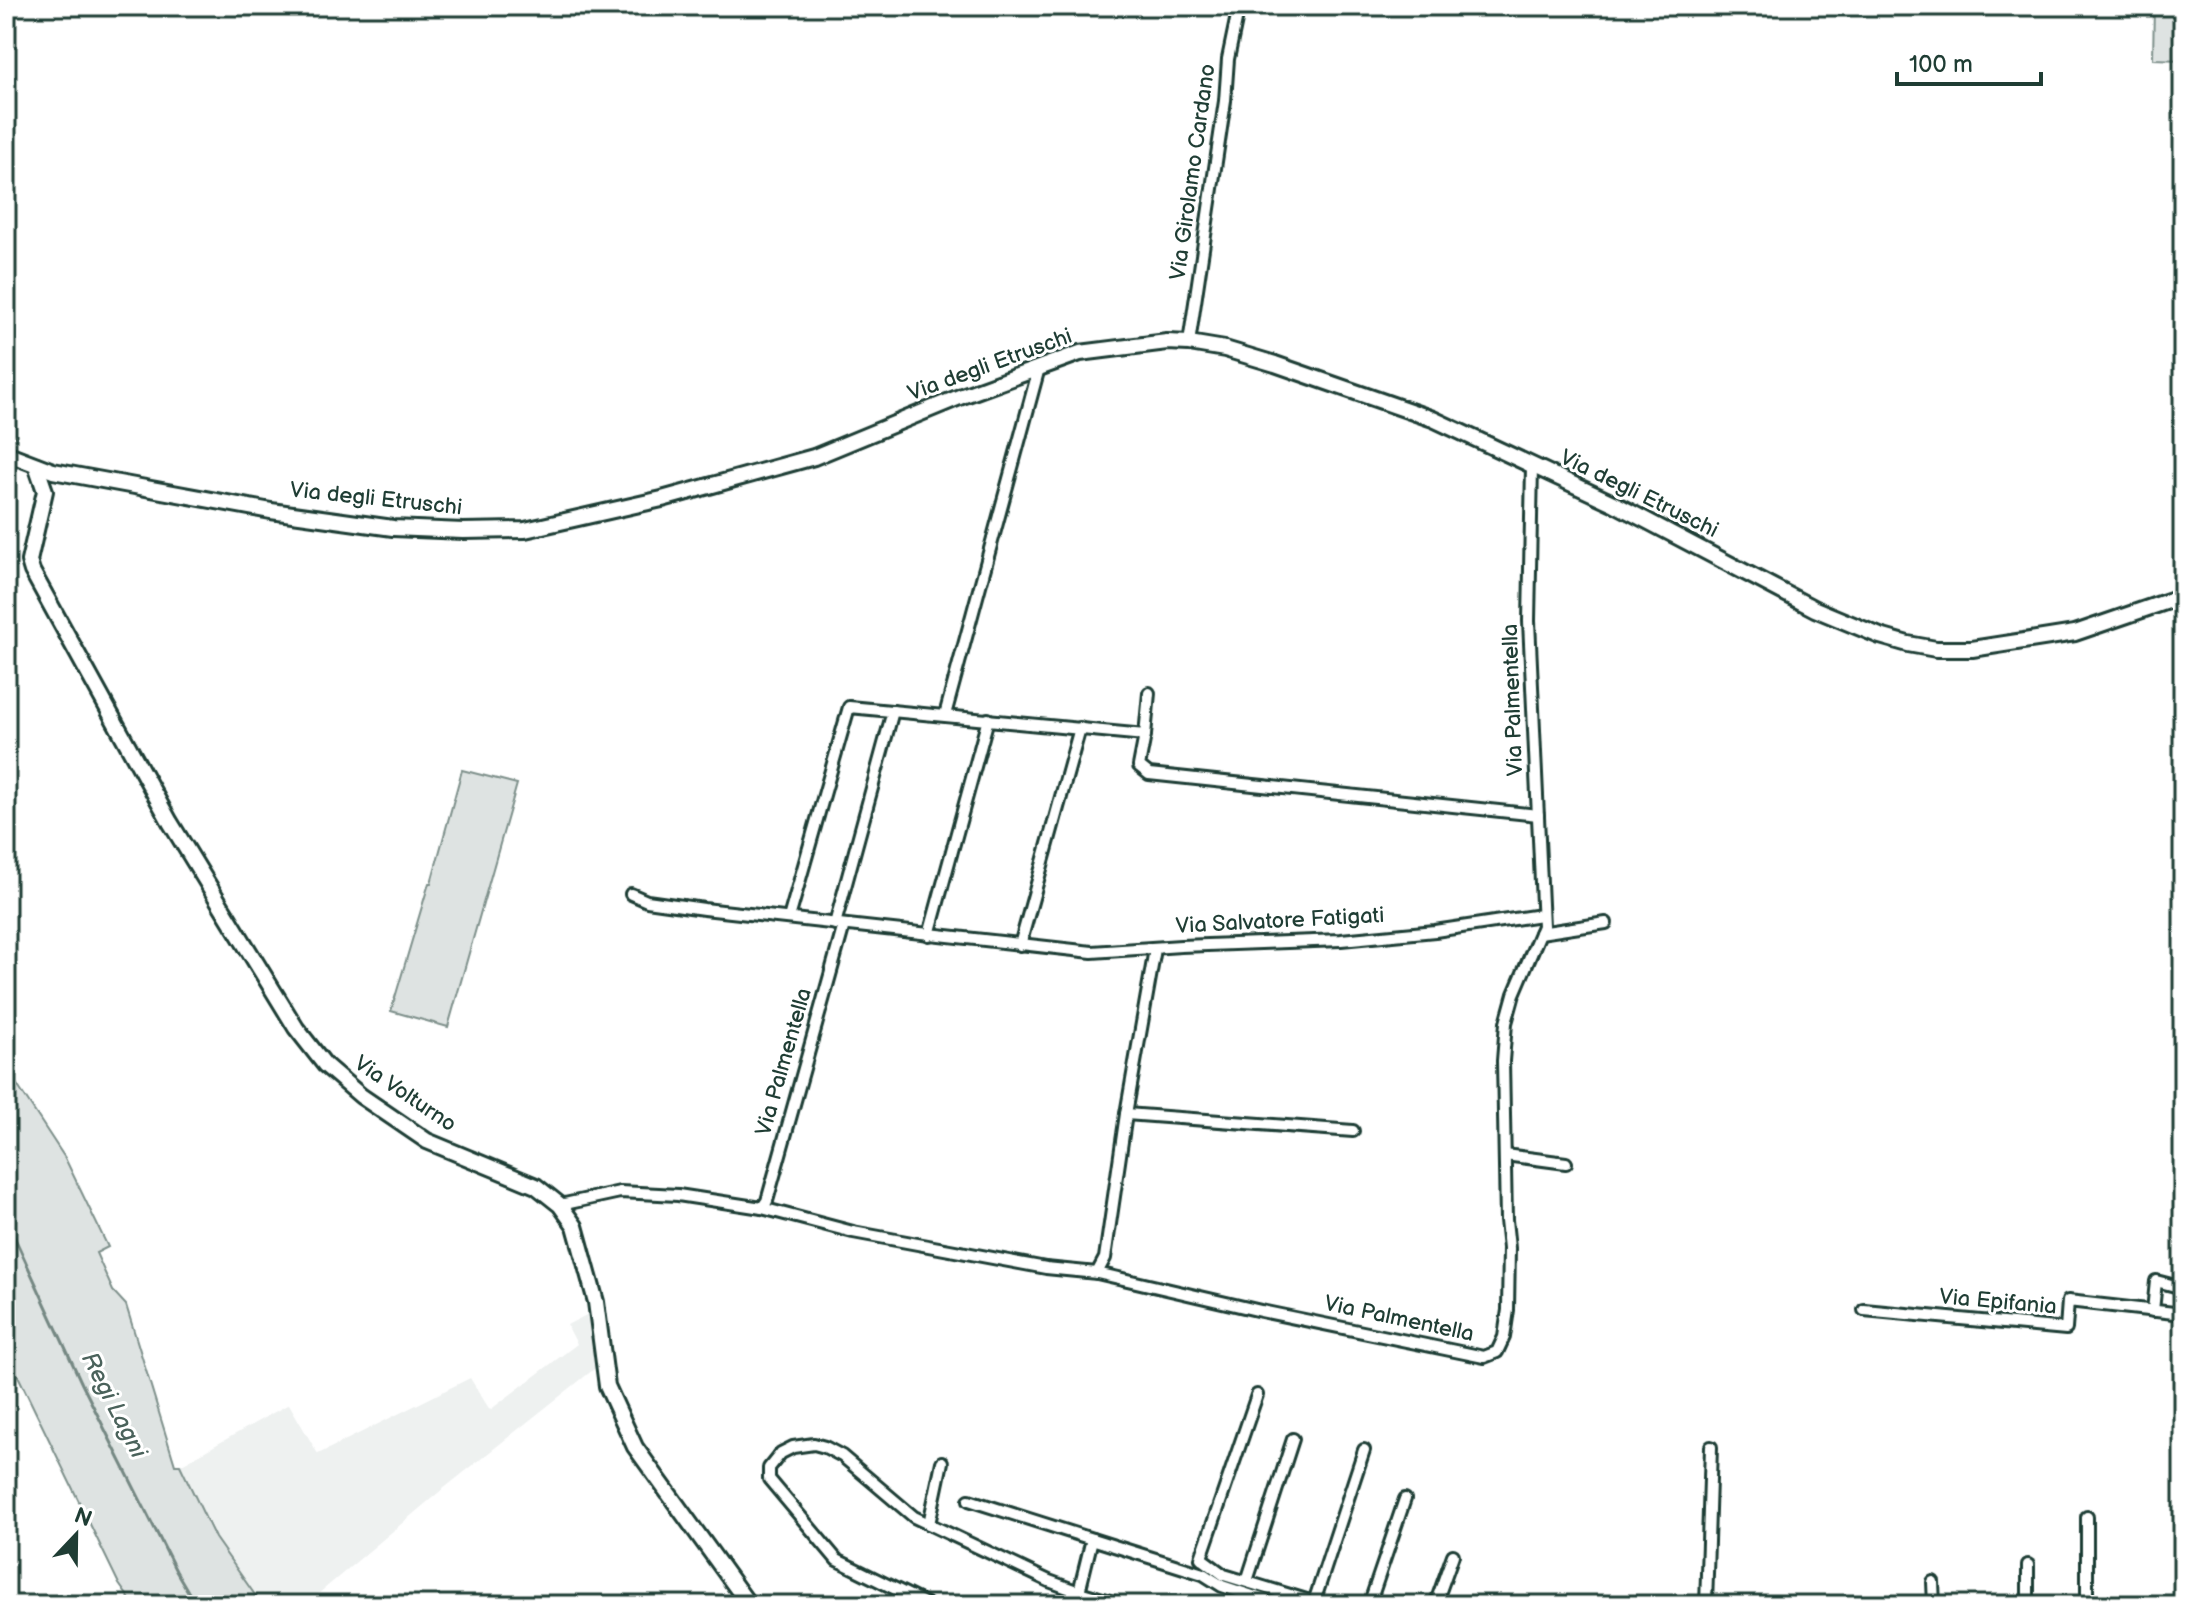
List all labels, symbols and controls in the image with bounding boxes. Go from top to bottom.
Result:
scale bar [1897,36,2041,86]
text: 100 m [1909,50,1973,79]
street label: Via Girolamo Cardano [1164,62,1222,282]
street label: Via degli Etruschi [904,323,1076,407]
street label: Via degli Etruschi [1555,444,1723,544]
street label: Via degli Etruschi [289,477,463,521]
street label: Via Palmentella [1497,623,1529,777]
street label: Via Salvatore Fatigati [1175,902,1385,940]
street label: Via Palmentella [750,985,818,1139]
street label: Via Volturno [349,1050,461,1138]
street label: Via Epifania [1938,1283,2058,1321]
street label: Via Palmentella [1322,1290,1476,1348]
water label: Regi Lagni [75,1347,154,1464]
north arrow [36,1495,116,1575]
text: N [70,1502,96,1533]

